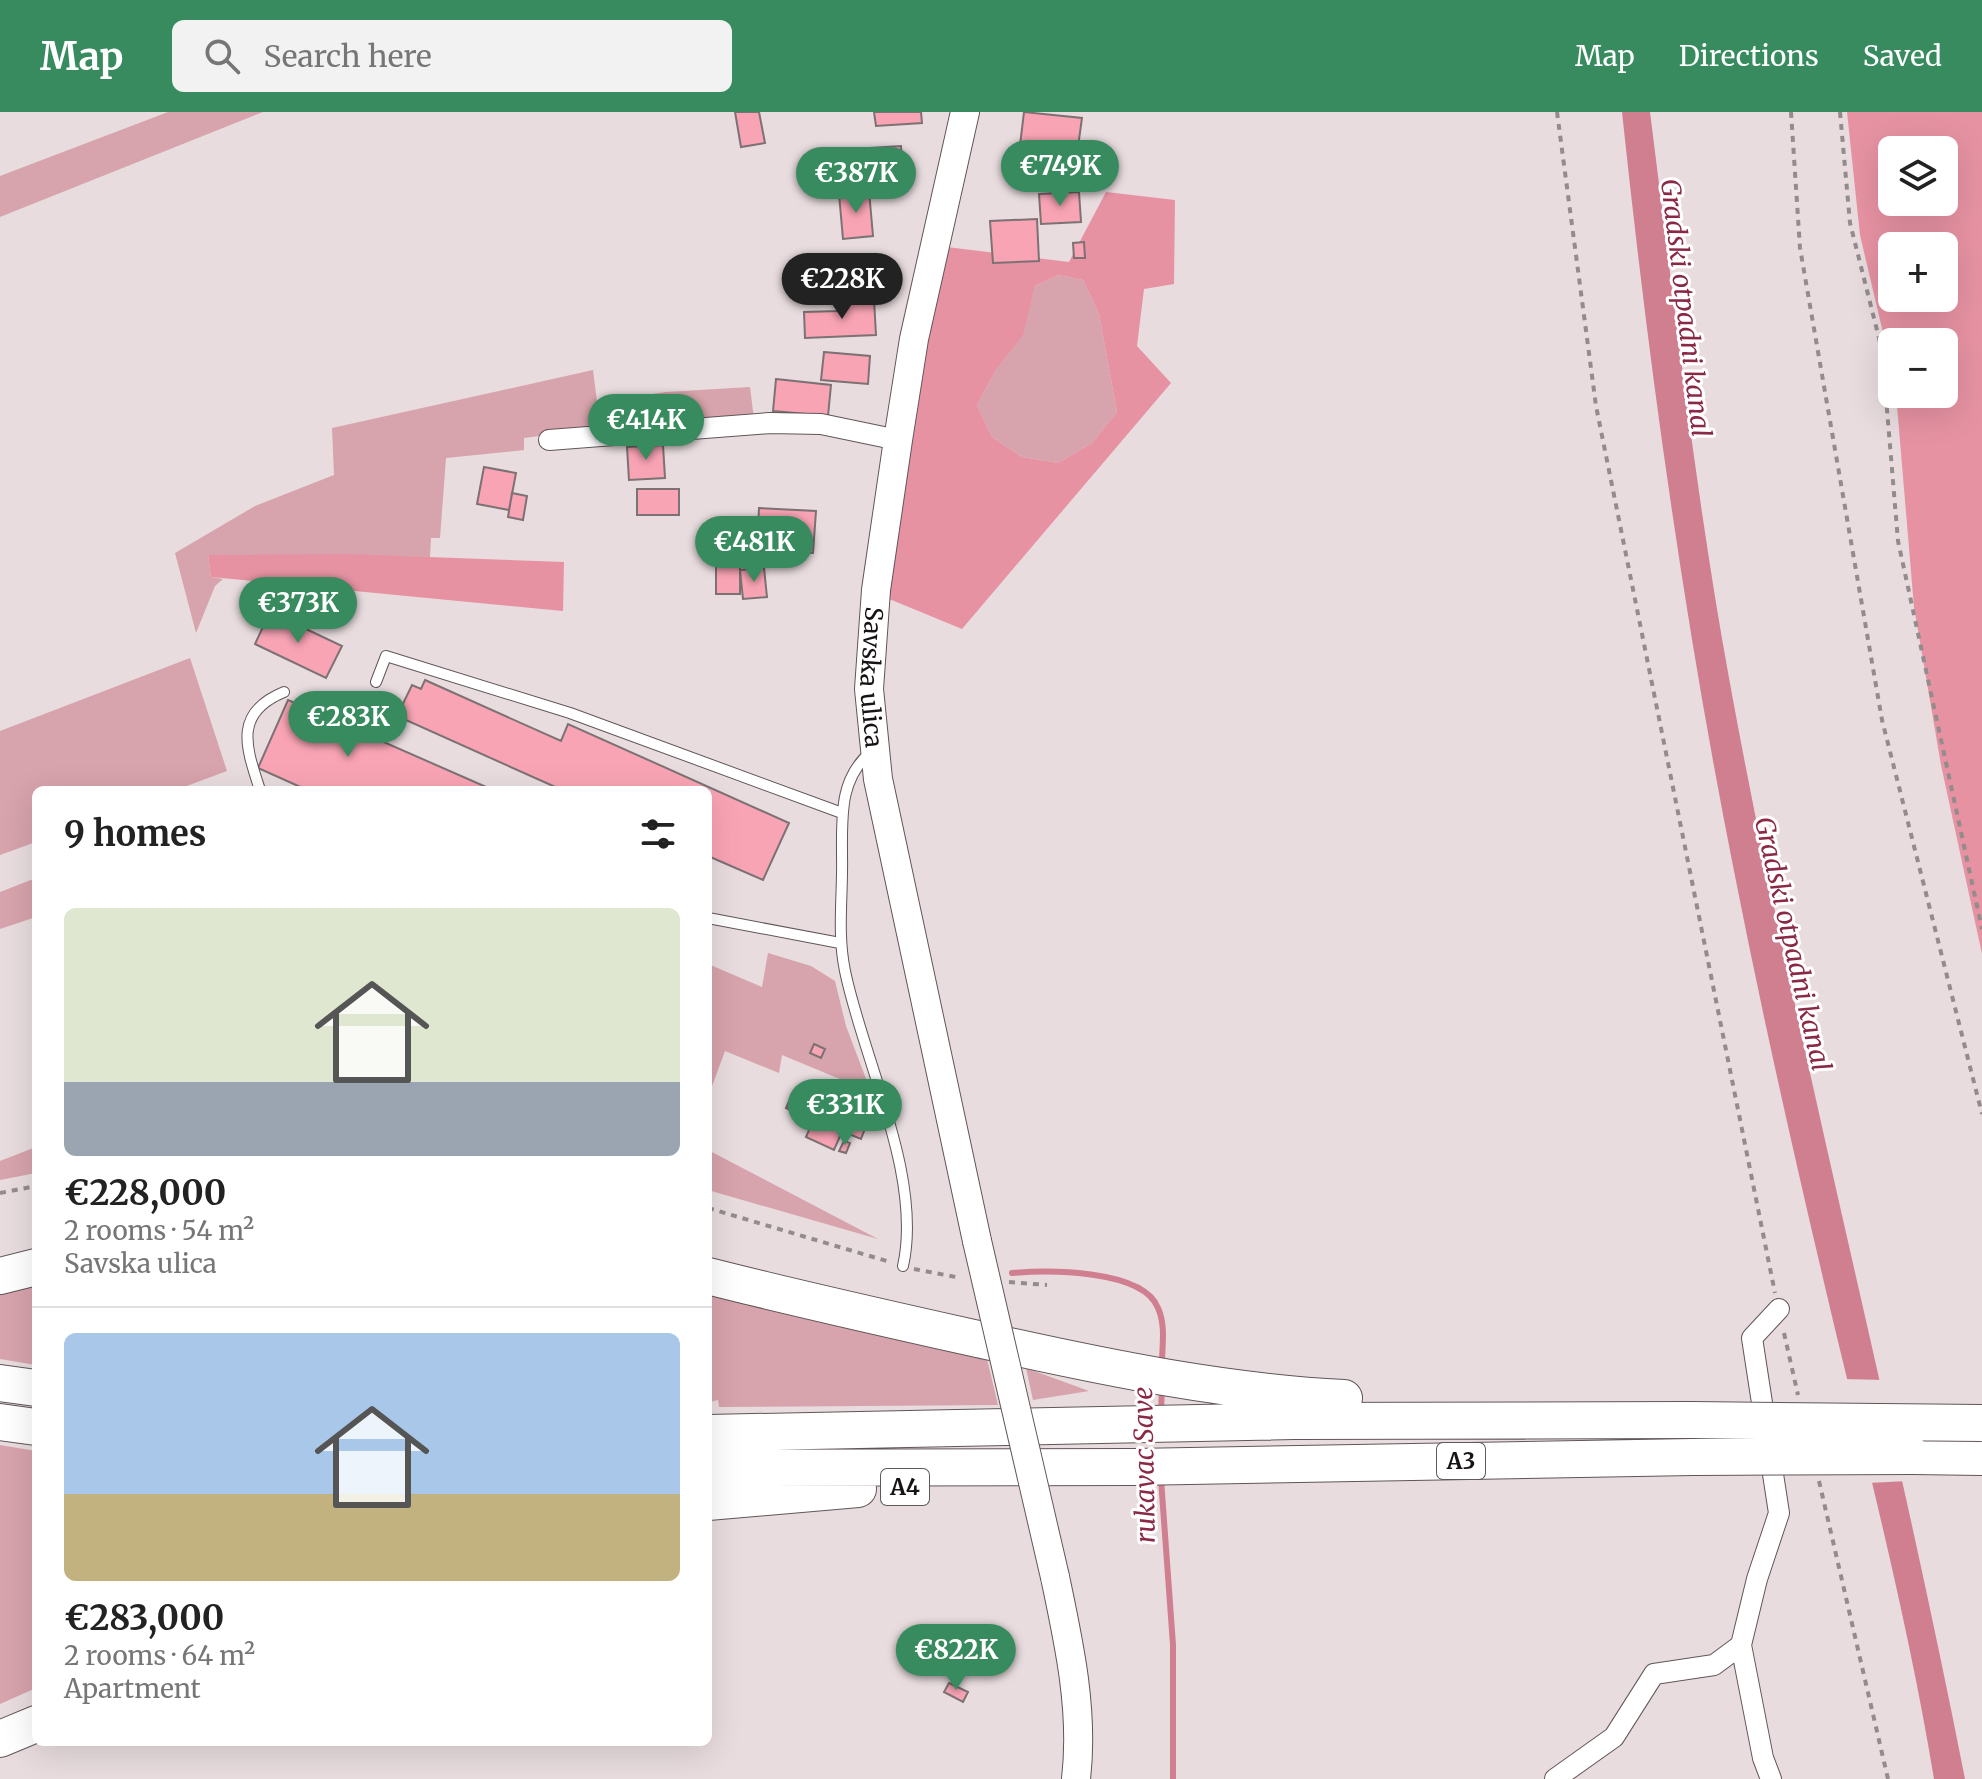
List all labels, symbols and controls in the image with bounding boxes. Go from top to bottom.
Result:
search box [172,20,732,92]
text: Map [40,33,124,80]
icon: search [200,34,244,78]
text: Search here [264,37,432,75]
text: Map [1575,38,1635,74]
text: Directions [1679,38,1819,74]
text: Saved [1863,38,1942,74]
map controls [1878,136,1958,408]
button: layers [1878,136,1958,216]
pin: €749K [1004,140,1116,208]
pin: €387K [800,147,912,215]
text: €749K [1019,149,1101,182]
text: €387K [814,156,898,189]
water label: Gradski otpadni kanal [1654,177,1718,439]
button: + [1878,232,1958,312]
pin: €228K [786,253,898,321]
text: €228K [800,262,884,295]
button: − [1878,328,1958,408]
pin: €414K [590,394,702,462]
text: €414K [606,403,686,436]
pin: €481K [698,516,810,584]
text: €481K [713,525,795,558]
pin: €373K [242,577,354,645]
text: €373K [257,586,339,619]
street label: Savska ulica [853,606,890,749]
pin: €283K [292,691,404,759]
text: €283K [306,700,390,733]
icon: filters [636,812,680,856]
text: 9 homes [64,813,206,855]
water label: Gradski otpadni kanal [1748,814,1838,1074]
icon: home [300,960,444,1104]
pin: €331K [789,1079,901,1147]
text: €331K [806,1088,884,1121]
text: €228,000 [64,1172,226,1214]
text: 2 rooms · 54 m² [64,1214,254,1247]
text: Savska ulica [64,1247,217,1280]
icon: home [300,1385,444,1529]
water label: rukavac Save [1126,1386,1162,1544]
road number: A3 [1437,1443,1485,1479]
road number: A4 [881,1469,929,1505]
text: €283,000 [64,1597,224,1639]
pin: €822K [900,1624,1012,1692]
text: €822K [914,1633,998,1666]
text: 2 rooms · 64 m² [64,1639,255,1672]
text: Apartment [64,1672,201,1705]

